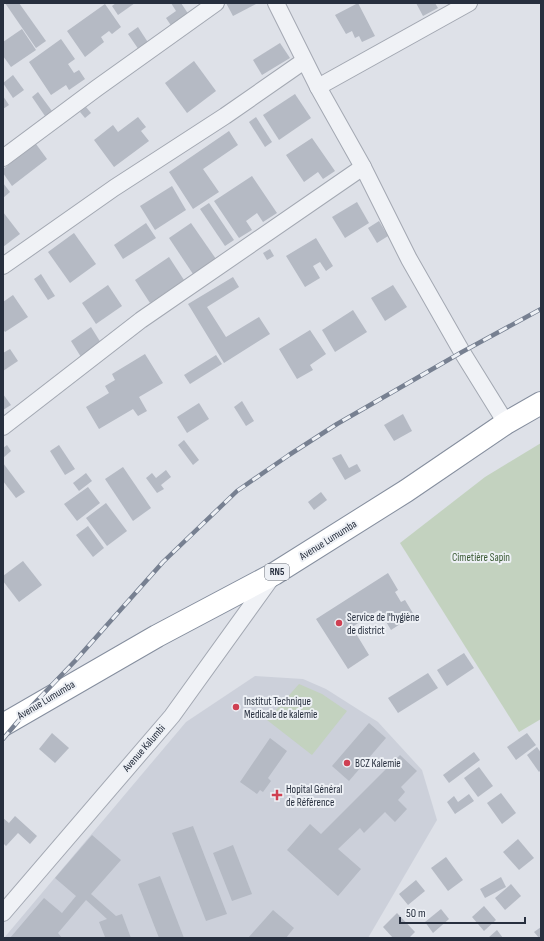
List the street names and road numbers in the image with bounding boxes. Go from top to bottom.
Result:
street label: Avenue Lumumba [296,517,359,563]
road number: RN5 [265,564,289,580]
street label: Avenue Lumumba [14,678,77,723]
street label: Avenue Kalumbi [119,722,168,775]

